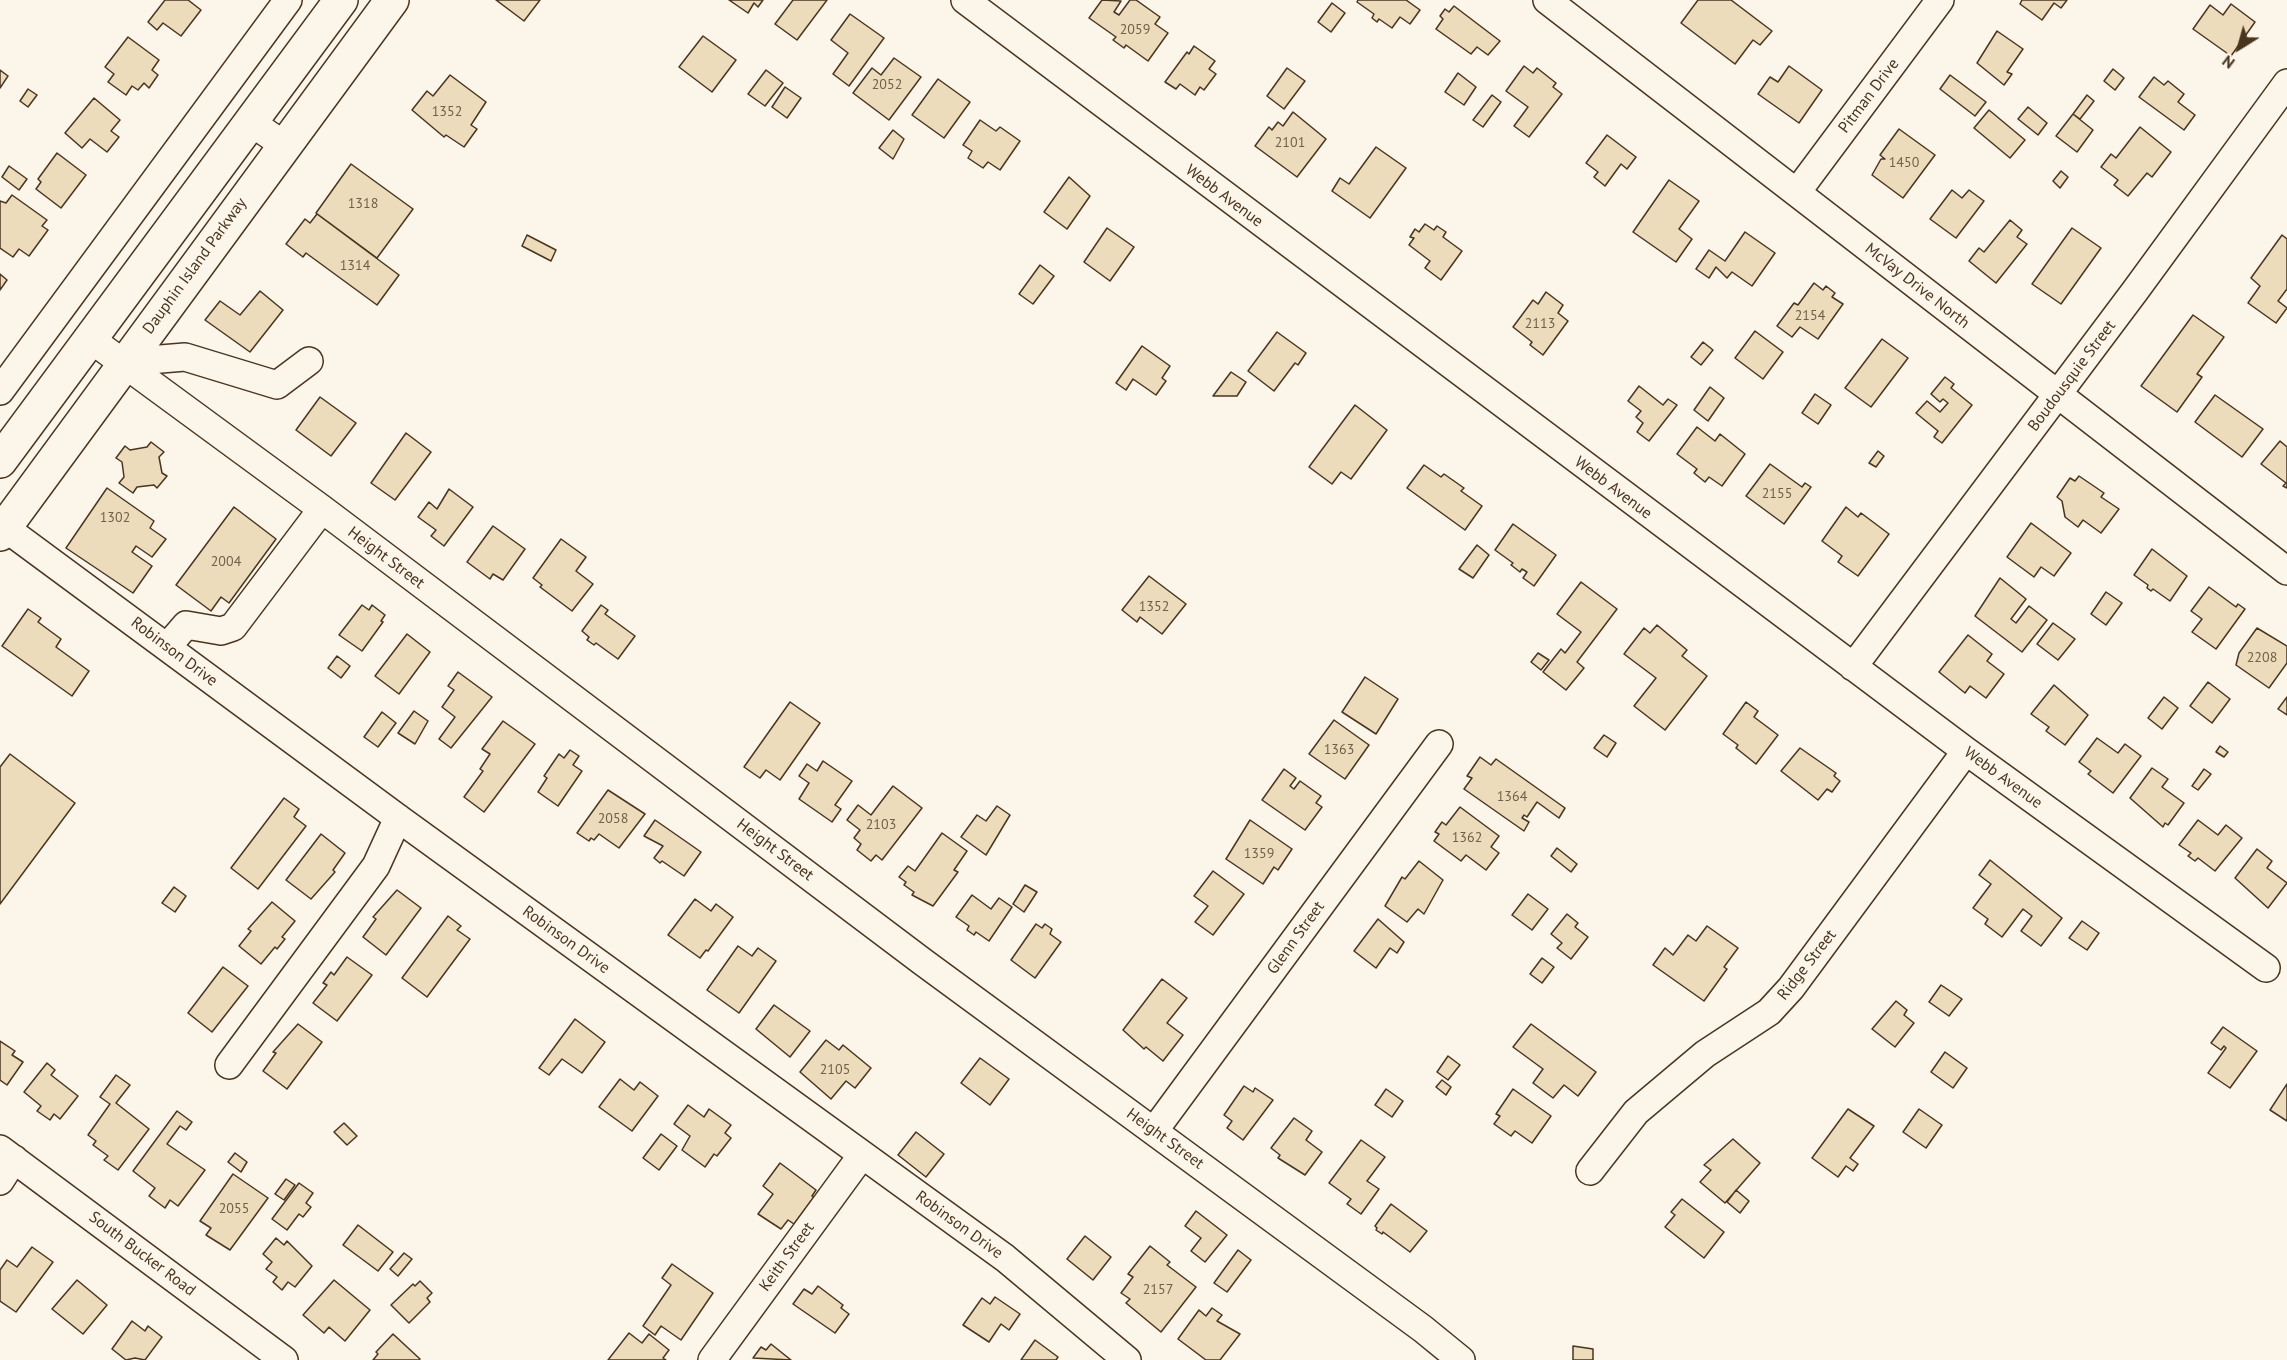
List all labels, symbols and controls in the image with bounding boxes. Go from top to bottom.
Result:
north arrow [2209,18,2269,78]
house number: 2059 [1120,22,1150,38]
text: N [2218,51,2238,74]
street label: Pitman Drive [1835,55,1903,137]
house number: 2052 [872,77,902,93]
house number: 1352 [432,104,462,120]
house number: 2101 [1275,135,1305,151]
house number: 1450 [1889,155,1919,171]
street label: Webb Avenue [1181,161,1267,231]
street label: Dauphin Island Parkway [139,194,251,338]
house number: 1318 [348,196,378,212]
street label: McVay Drive North [1861,239,1973,333]
house number: 1314 [340,258,370,274]
house number: 2154 [1795,308,1825,324]
house number: 2113 [1525,316,1555,332]
street label: Boudousquie Street [2024,317,2120,435]
street label: Webb Avenue [1570,453,1656,523]
house number: 2155 [1762,486,1792,502]
house number: 1302 [100,510,130,526]
street label: Height Street [344,523,428,593]
house number: 2004 [211,554,241,570]
house number: 1352 [1139,599,1169,615]
street label: Robinson Drive [127,613,221,691]
house number: 2208 [2247,650,2277,666]
house number: 1363 [1324,742,1354,758]
street label: Webb Avenue [1960,743,2046,813]
house number: 1364 [1497,789,1527,805]
house number: 2058 [598,811,628,827]
street label: Height Street [733,815,817,885]
house number: 2103 [866,817,896,833]
house number: 1362 [1452,830,1482,846]
house number: 1359 [1244,846,1274,862]
street label: Glenn Street [1263,898,1329,978]
street label: Robinson Drive [519,902,613,978]
street label: Ridge Street [1773,926,1841,1004]
house number: 2105 [820,1062,850,1078]
street label: Height Street [1123,1104,1207,1174]
street label: Robinson Drive [912,1187,1006,1263]
house number: 2055 [219,1201,249,1217]
street label: South Bucker Road [85,1208,199,1300]
street label: Keith Street [756,1219,818,1295]
house number: 2157 [1143,1282,1173,1298]

